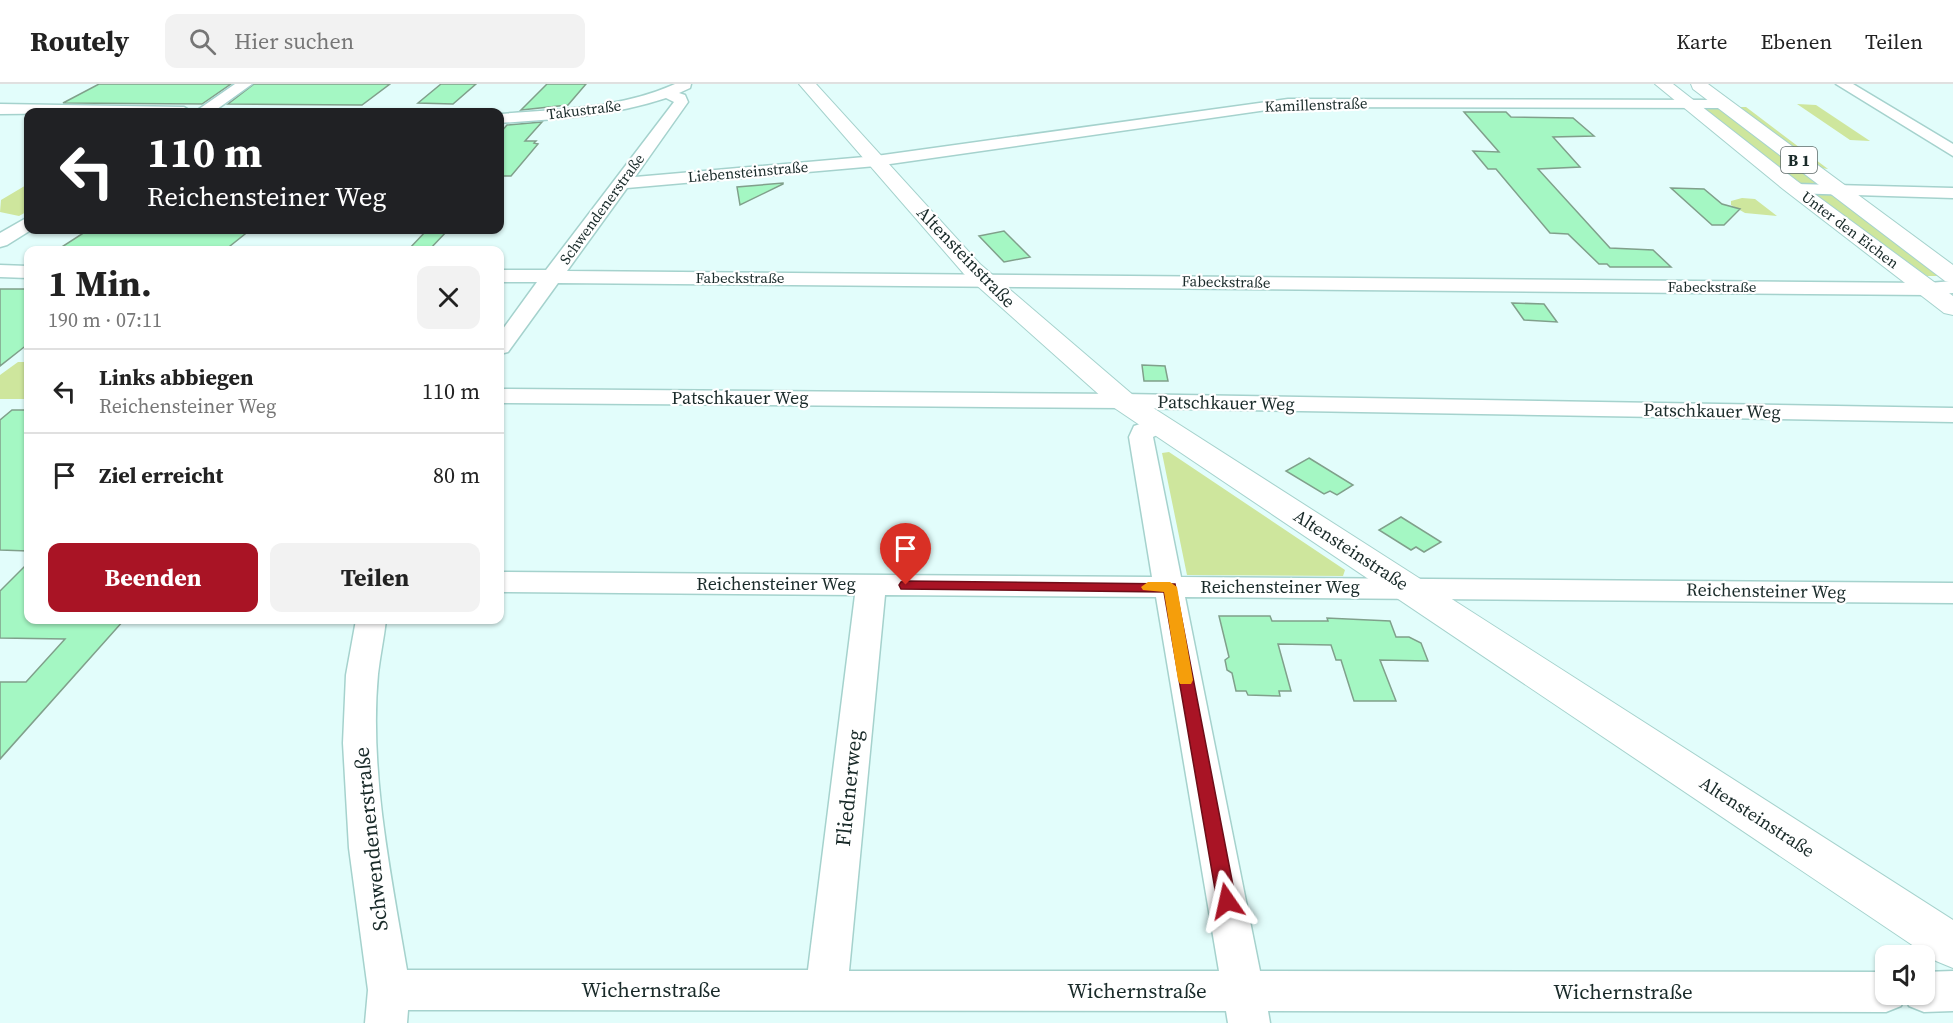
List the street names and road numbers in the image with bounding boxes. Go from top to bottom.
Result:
street label: Kamillenstraße [1264,92,1368,117]
street label: Takustraße [546,94,623,124]
road number: B 1 [1781,147,1817,173]
street label: Schwendenerstraße [554,149,649,268]
street label: Liebensteinstraße [687,156,809,187]
street label: Unter den Eichen [1797,186,1903,273]
street label: Altensteinstraße [911,200,1021,313]
street label: Fabeckstraße [696,267,785,288]
street label: Fabeckstraße [1181,270,1271,293]
street label: Fabeckstraße [1668,276,1757,297]
street label: Patschkauer Weg [671,385,809,410]
street label: Patschkauer Weg [1157,389,1295,416]
street label: Patschkauer Weg [1643,397,1781,424]
street label: Altensteinstraße [1289,503,1414,596]
street label: Reichensteiner Weg [696,571,856,596]
street label: Reichensteiner Weg [1200,574,1360,599]
street label: Reichensteiner Weg [1686,577,1846,604]
street label: Fliednerweg [828,728,869,848]
street label: Schwendenerstraße [346,746,395,933]
street label: Altensteinstraße [1695,770,1820,863]
street label: Wichernstraße [581,975,721,1004]
street label: Wichernstraße [1067,976,1207,1005]
street label: Wichernstraße [1553,977,1693,1006]

